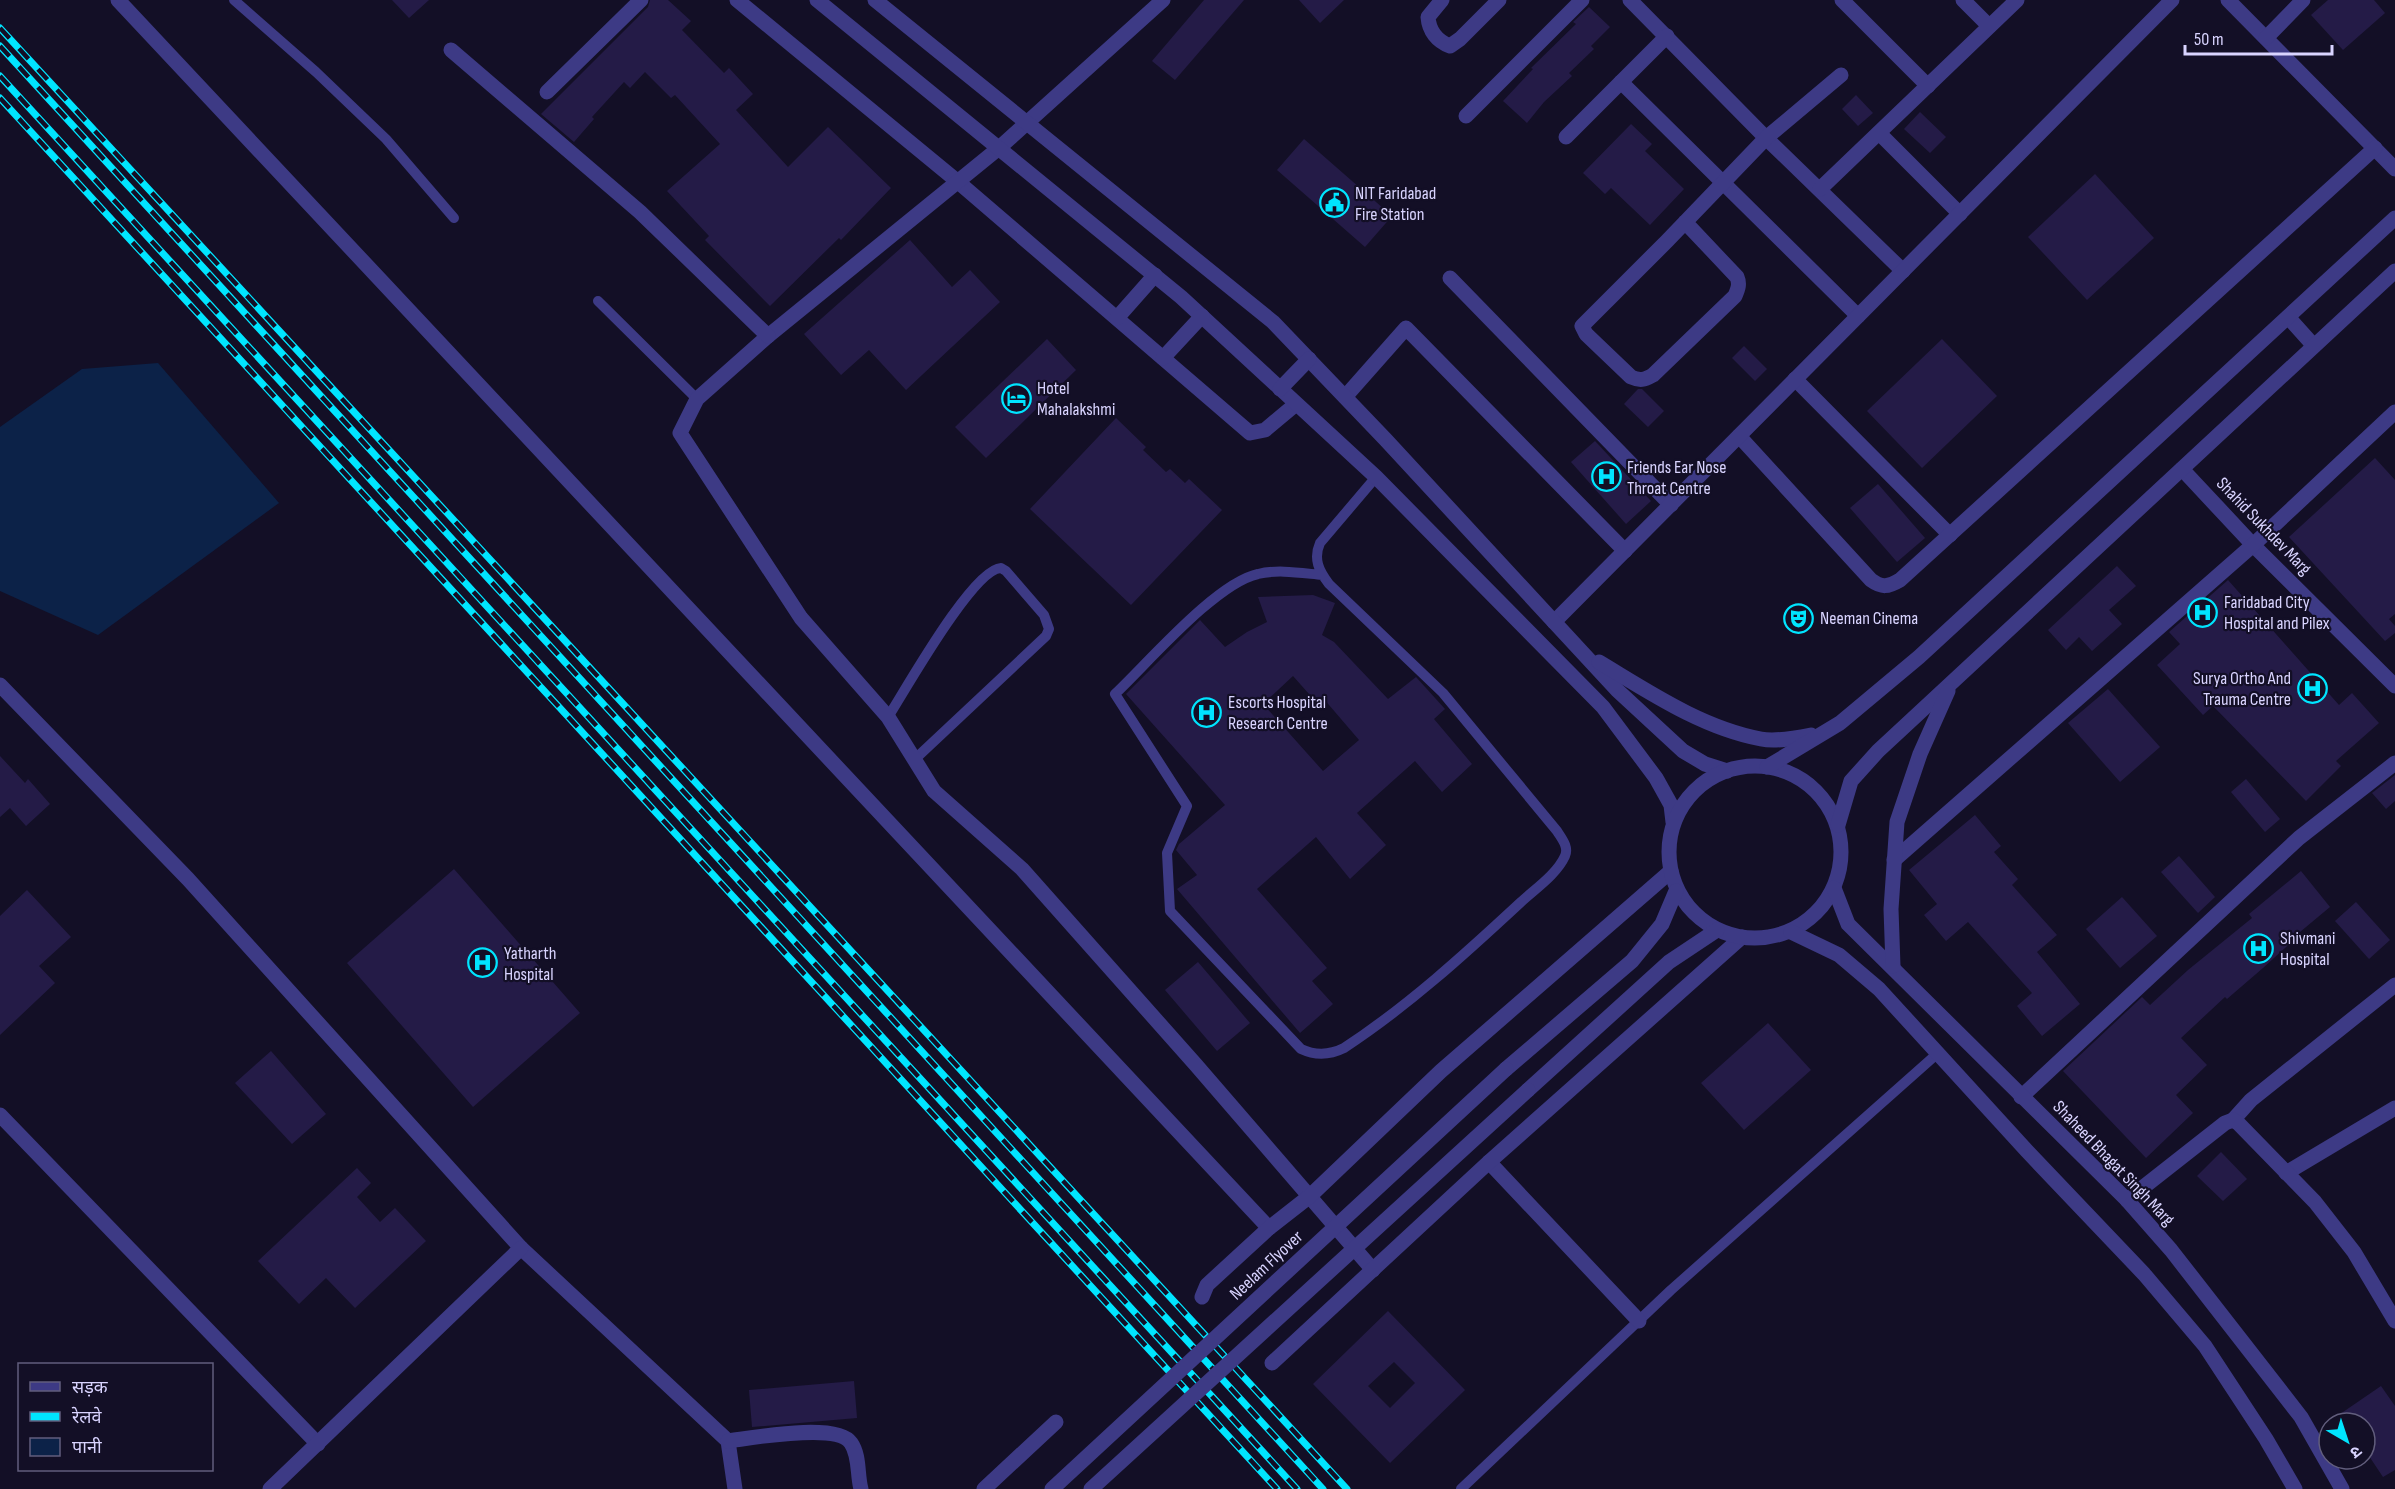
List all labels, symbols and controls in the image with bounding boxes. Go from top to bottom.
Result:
scale bar [2185,18,2332,56]
text: 50 m [2194,29,2224,50]
place label: NIT Faridabad Fire Station [1355,183,1436,225]
public building icon: NIT Faridabad Fire Station [1318,187,1350,219]
place label: Hotel Mahalakshmi [1037,378,1115,420]
hotel icon: Hotel Mahalakshmi [1000,382,1032,414]
place label: Friends Ear Nose Throat Centre [1627,457,1727,499]
hospital icon: Friends Ear Nose Throat Centre [1590,461,1622,493]
street label: Shahid Sukhdev Marg [2212,473,2315,579]
place label: Faridabad City Hospital and Pilex [2224,592,2330,634]
hospital icon: Faridabad City Hospital and Pilex [2187,596,2219,628]
theatre icon: Neeman Cinema [1783,602,1815,634]
place label: Neeman Cinema [1820,608,1918,629]
place label: Surya Ortho And Trauma Centre [2193,668,2291,710]
hospital icon: Surya Ortho And Trauma Centre [2296,672,2328,704]
place label: Escorts Hospital Research Centre [1228,692,1328,734]
hospital icon: Escorts Hospital Research Centre [1191,696,1223,728]
place label: Shivmani Hospital [2280,928,2335,970]
hospital icon: Shivmani Hospital [2243,932,2275,964]
place label: Yatharth Hospital [504,943,556,985]
hospital icon: Yatharth Hospital [467,947,499,979]
street label: Shaheed Bhagat Singh Marg [2049,1096,2179,1230]
street label: Neelam Flyover [1226,1226,1307,1304]
legend [18,1363,213,1471]
text: सड़क [72,1377,109,1398]
text: रेलवे [71,1406,103,1428]
north arrow [2317,1411,2377,1471]
text: पानी [72,1437,102,1458]
text: उ [2345,1441,2365,1462]

